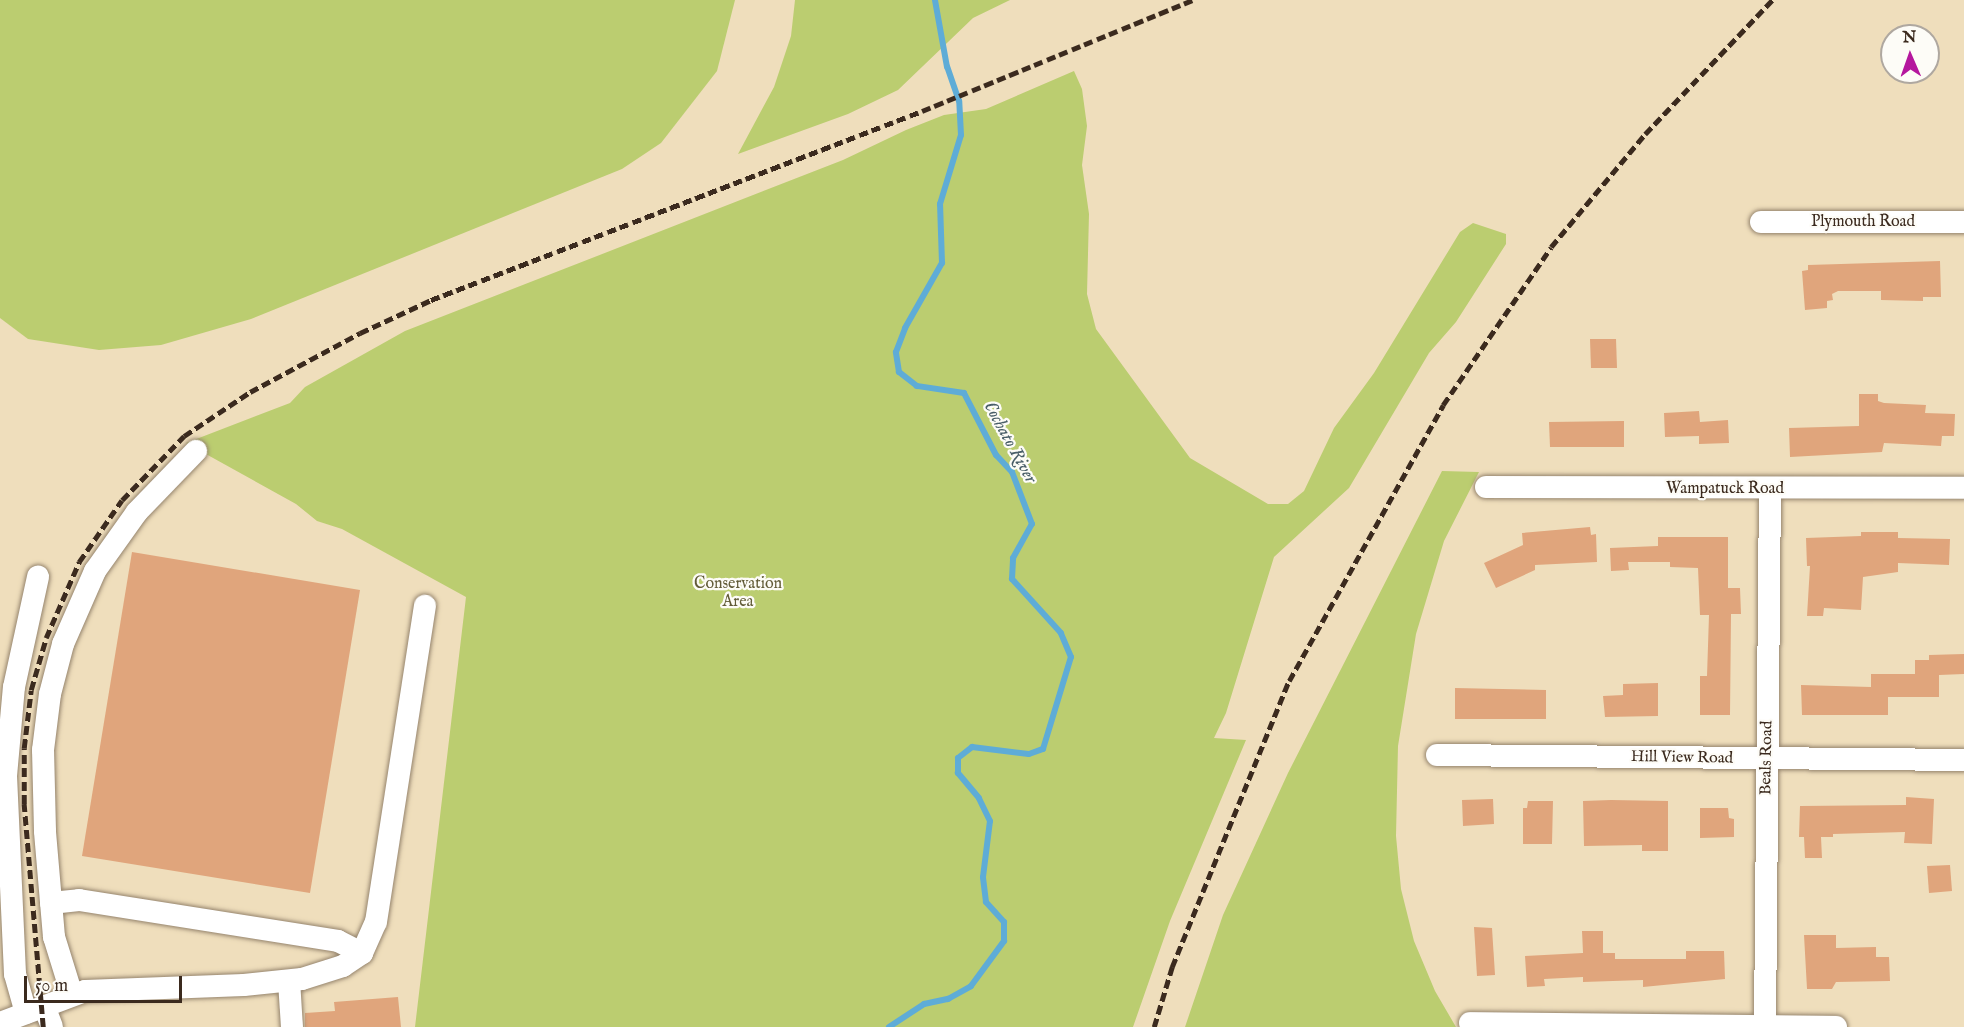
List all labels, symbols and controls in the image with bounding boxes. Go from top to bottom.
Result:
north arrow [1880,24,1940,84]
text: N [1902,28,1917,48]
street label: Plymouth Road [1811,212,1915,232]
water label: Cochato River [978,398,1040,488]
street label: Wampatuck Road [1666,479,1784,499]
park label: Conservation Area [694,574,782,612]
street label: Beals Road [1757,721,1777,795]
street label: Hill View Road [1631,748,1733,768]
scale bar [27,964,184,1002]
text: 50 m [35,975,68,998]

